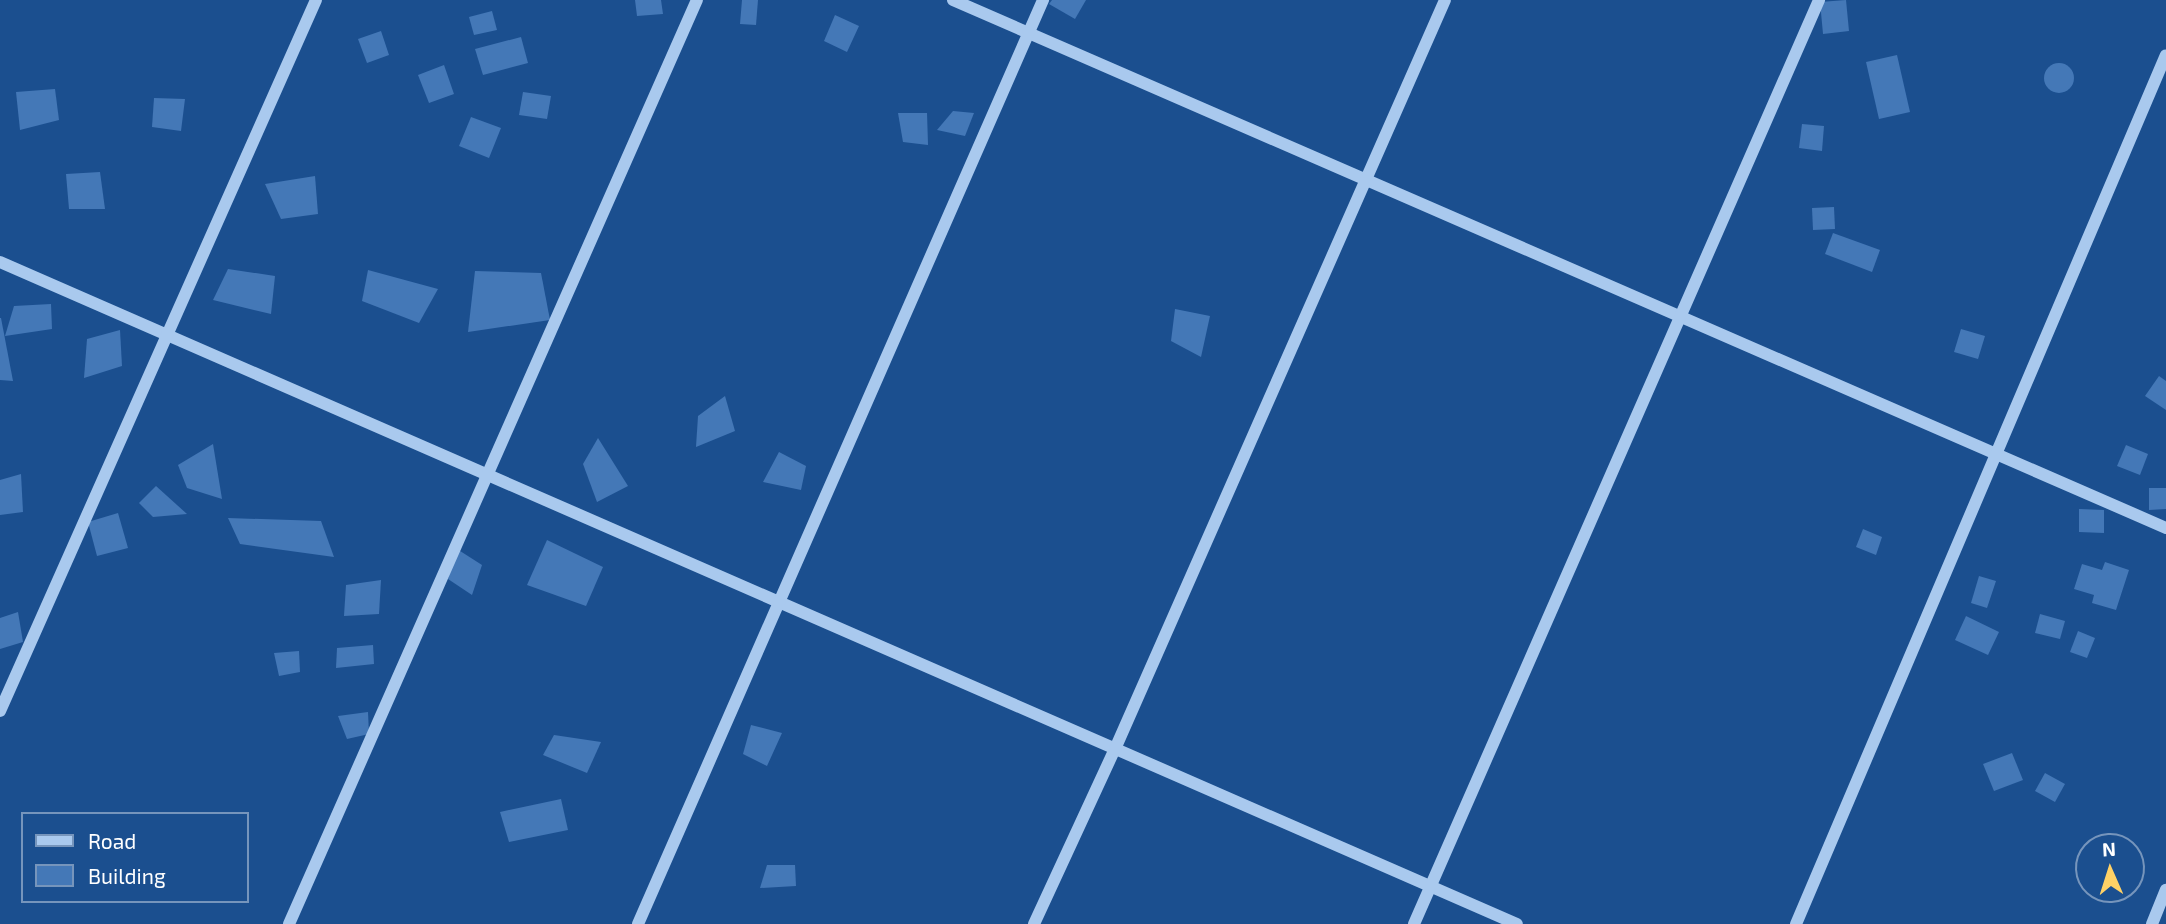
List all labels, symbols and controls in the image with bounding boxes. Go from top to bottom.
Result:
legend [21,812,248,903]
text: Road [88,828,136,853]
north arrow [2075,833,2145,903]
text: N [2102,837,2116,860]
text: Building [88,863,166,888]

